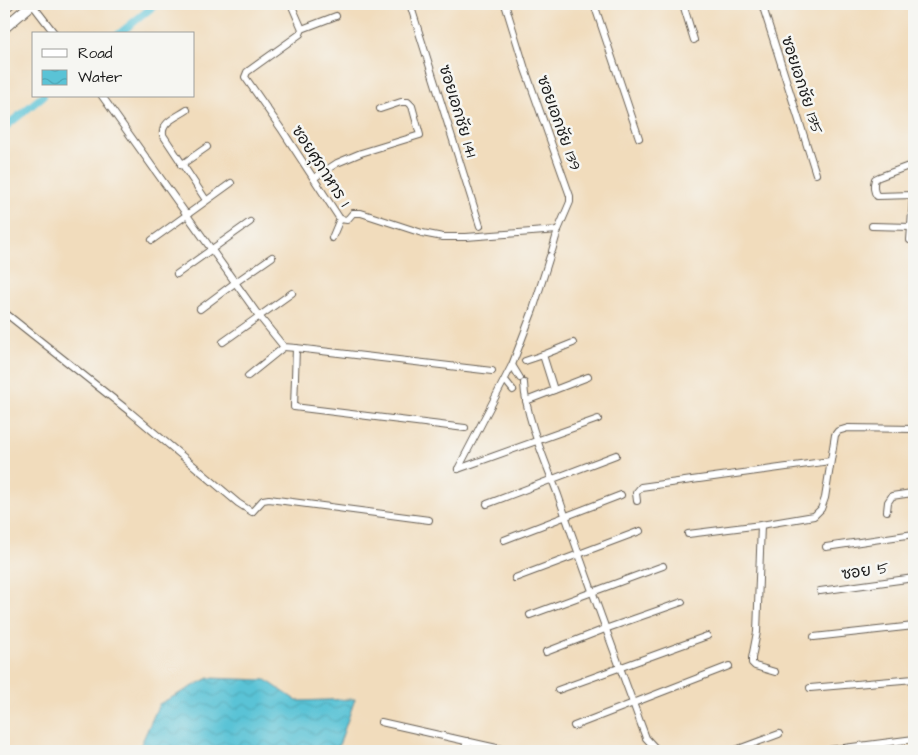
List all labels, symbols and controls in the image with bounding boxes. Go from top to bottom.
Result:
legend [32,32,195,98]
street label: ซอยเอกชัย 135 [776,33,828,138]
text: Road [78,43,113,64]
street label: ซอยเอกชัย 141 [434,62,482,160]
text: Water [78,67,122,88]
street label: ซอยเอกชัย 139 [532,72,586,174]
street label: ซอยศุภาหาร 1 [286,121,356,212]
street label: ซอย 5 [840,557,891,585]

